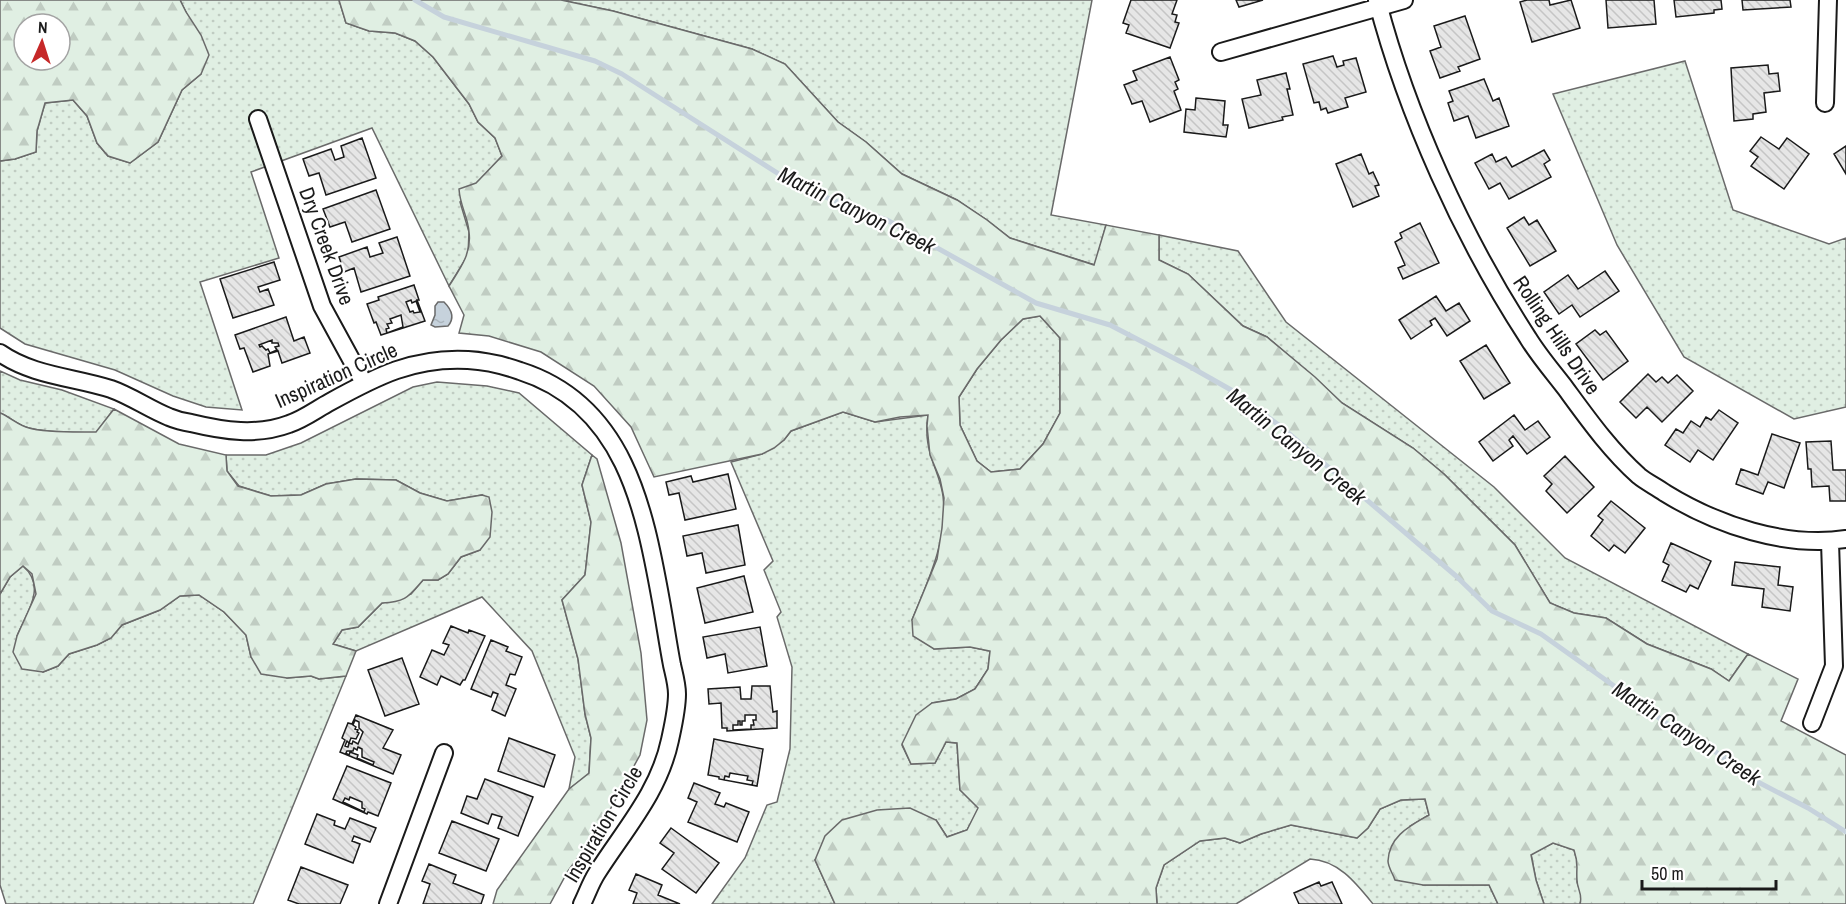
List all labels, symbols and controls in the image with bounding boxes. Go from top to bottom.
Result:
north arrow [12,12,72,72]
text: N [37,16,48,38]
water label: Martin Canyon Creek [773,159,942,261]
street label: Dry Creek Drive [292,183,362,309]
street label: Rolling Hills Drive [1506,270,1608,400]
street label: Inspiration Circle [270,335,402,415]
water label: Martin Canyon Creek [1221,380,1374,512]
water label: Martin Canyon Creek [1607,674,1768,793]
street label: Inspiration Circle [557,760,649,888]
scale bar [1642,853,1776,891]
text: 50 m [1651,861,1684,886]

